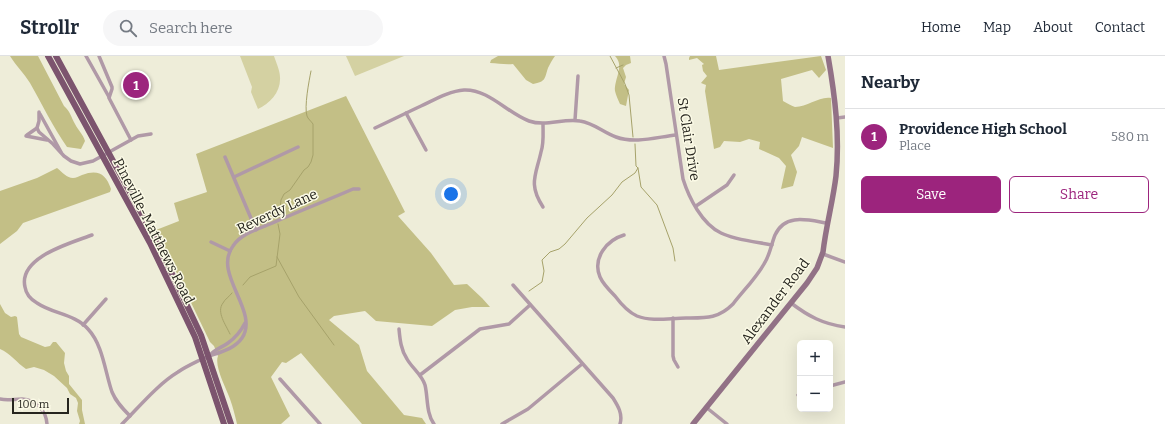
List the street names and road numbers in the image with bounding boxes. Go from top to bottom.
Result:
street label: St Clair Drive [674,96,703,182]
street label: Pineville-Matthews Road [109,155,198,307]
street label: Reverdy Lane [234,185,320,238]
street label: Alexander Road [738,255,813,347]

